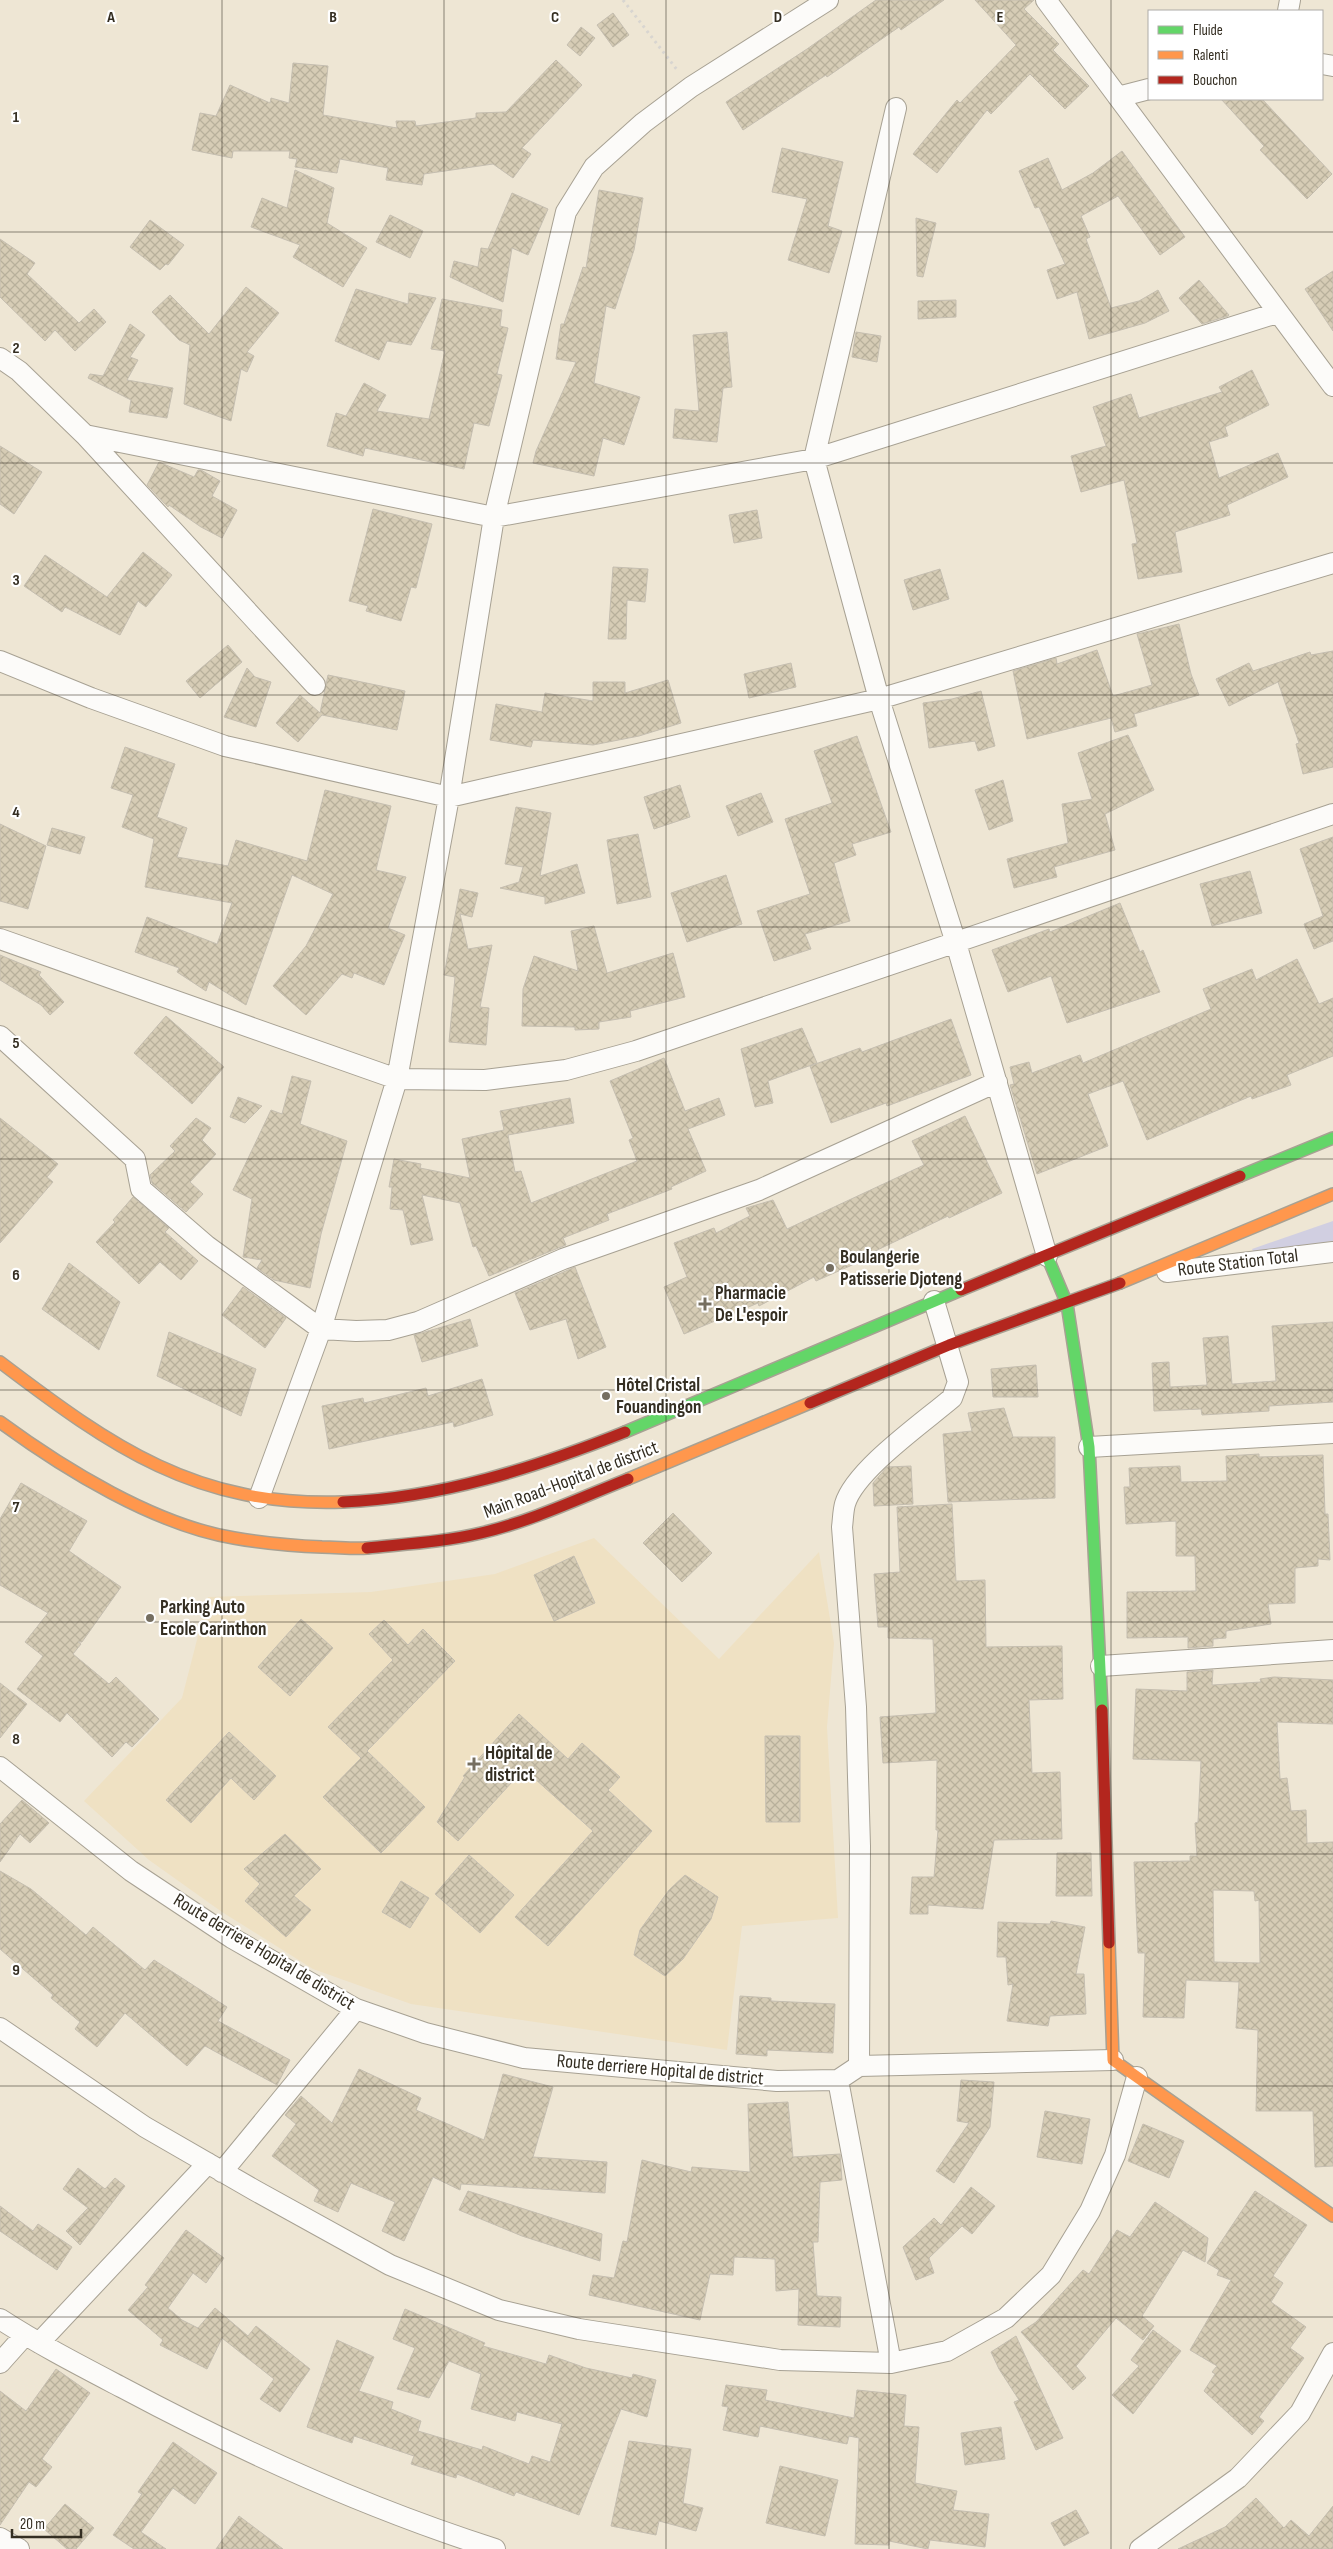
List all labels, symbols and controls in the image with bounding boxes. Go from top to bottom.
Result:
text: A [106,8,115,27]
text: B [329,8,337,27]
text: C [551,8,559,27]
text: D [774,8,782,27]
text: E [997,8,1004,27]
legend [1148,10,1323,100]
text: Fluide [1193,21,1223,40]
text: Ralenti [1193,46,1228,65]
text: Bouchon [1193,71,1237,90]
text: 1 [13,108,20,127]
text: 2 [12,339,20,358]
text: 3 [12,571,20,590]
text: 4 [12,803,20,822]
text: 5 [12,1034,20,1053]
street label: Route Station Total [1177,1244,1299,1282]
place label: Boulangerie Patisserie Djoteng [840,1246,962,1291]
marker: Boulangerie Patisserie Djoteng [824,1262,836,1274]
text: 6 [12,1266,20,1285]
place label: Pharmacie De L'espoir [715,1282,788,1327]
marker: Pharmacie De L'espoir [699,1298,711,1310]
place label: Hôtel Cristal Fouandingon [616,1374,702,1419]
marker: Hôtel Cristal Fouandingon [600,1390,612,1402]
street label: Main Road-Hopital de district [480,1436,662,1524]
text: 7 [13,1498,20,1517]
place label: Parking Auto Ecole Carinthon [160,1596,266,1641]
marker: Parking Auto Ecole Carinthon [144,1612,156,1624]
text: 8 [12,1730,20,1749]
place label: Hôpital de district [485,1742,553,1787]
marker: Hôpital de district [467,1757,481,1771]
street label: Route derriere Hopital de district [169,1889,359,2015]
text: 9 [12,1961,20,1980]
street label: Route derriere Hopital de district [556,2049,765,2091]
scale bar [12,2506,81,2538]
text: 20 m [20,2515,45,2534]

